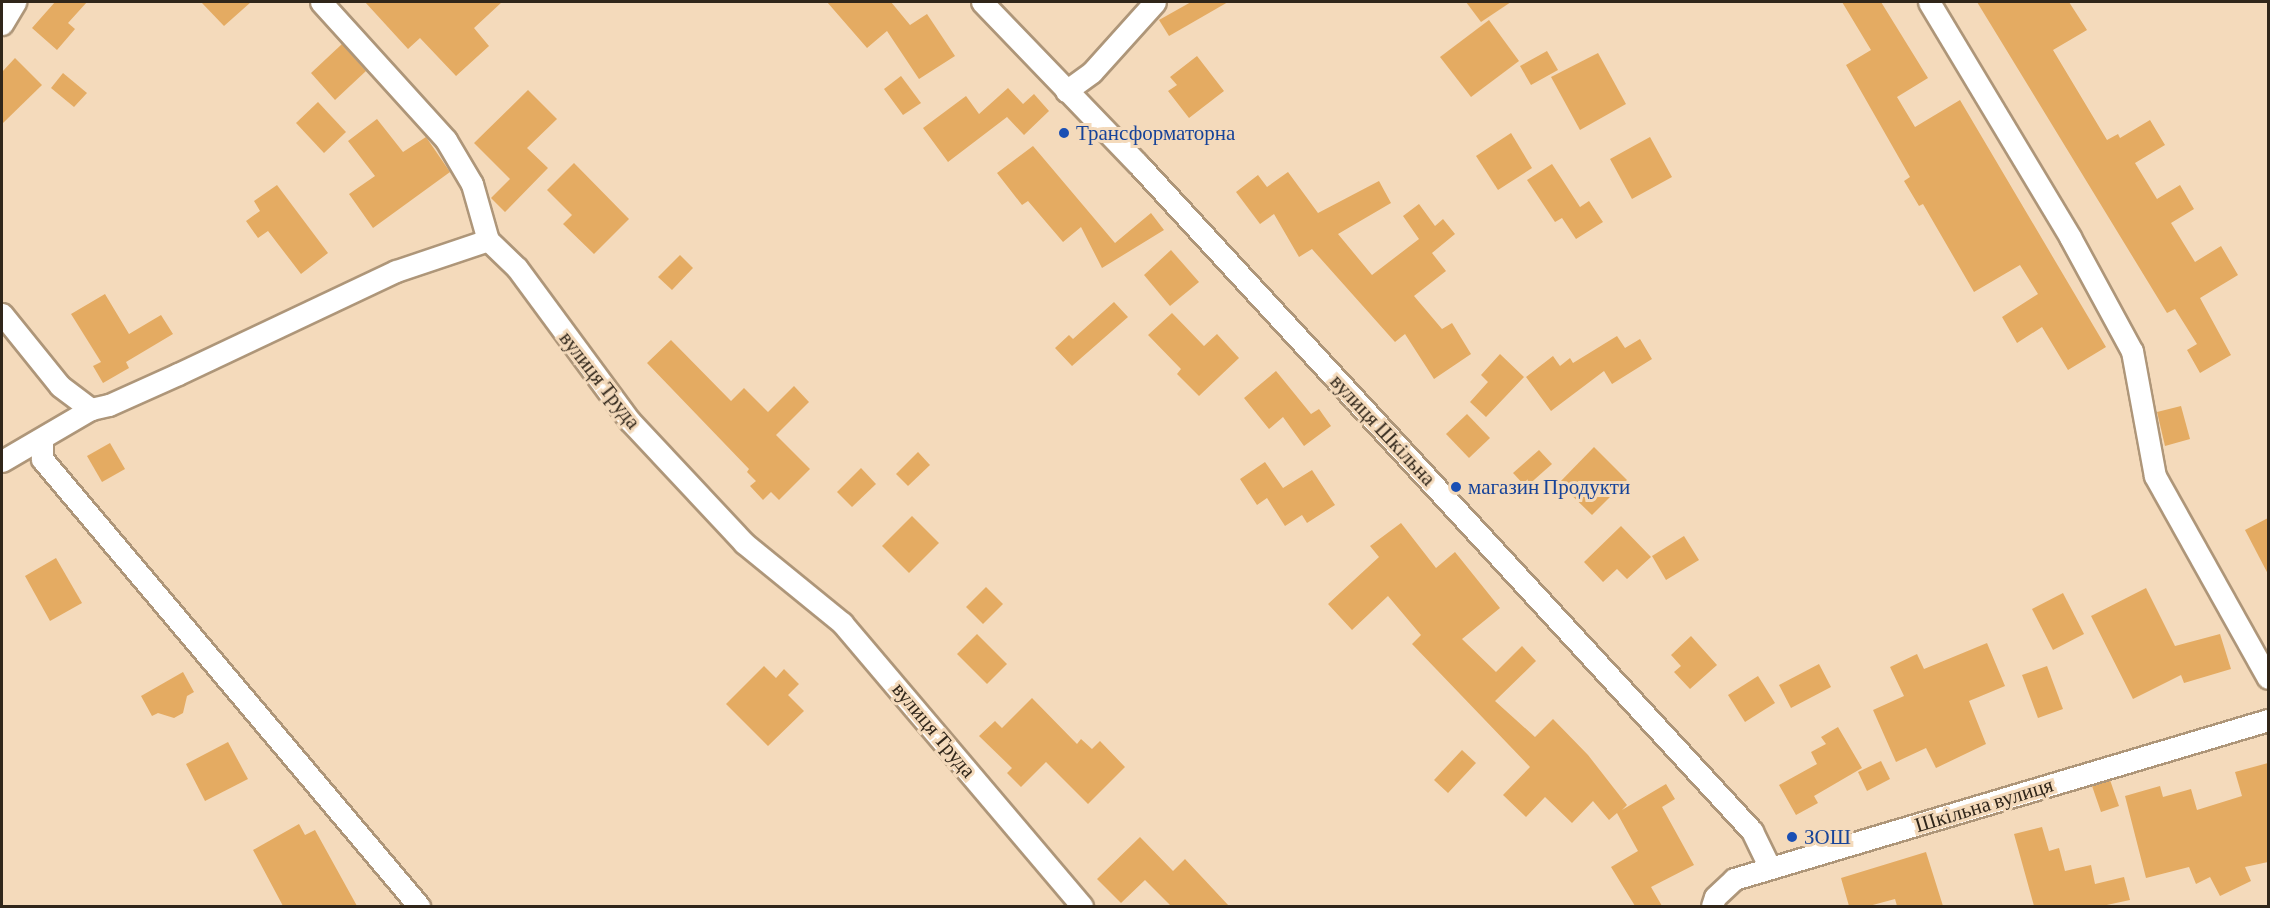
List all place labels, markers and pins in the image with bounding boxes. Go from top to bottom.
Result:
place label: Трансформаторна [1076,120,1235,146]
marker: Трансформаторна [1057,126,1071,140]
place label: магазин Продукти [1468,474,1630,500]
marker: магазин Продукти [1449,480,1463,494]
place label: ЗОШ [1804,824,1851,850]
marker: ЗОШ [1785,830,1799,844]

